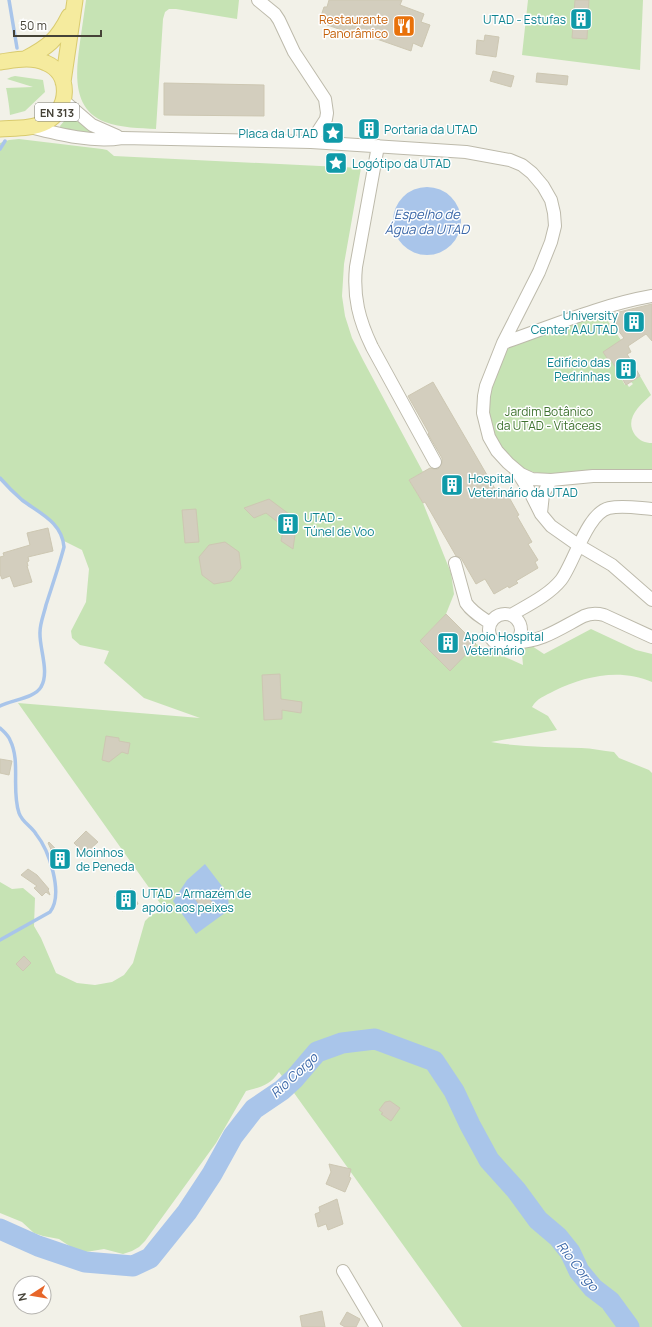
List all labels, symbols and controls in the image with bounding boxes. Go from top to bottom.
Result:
building icon: UTAD - Estufas [568,6,594,32]
place label: Restaurante Panorâmico [319,11,388,42]
place label: UTAD - Estufas [483,11,566,28]
scale bar [14,12,101,38]
restaurant icon: Restaurante Panorâmico [391,13,417,39]
text: 50 m [20,17,47,34]
road number: EN 313 [35,103,79,121]
building icon: Portaria da UTAD [356,116,382,142]
place icon: Placa da UTAD [320,120,346,146]
place label: Portaria da UTAD [384,121,477,138]
place label: Placa da UTAD [238,125,318,142]
place icon: Logótipo da UTAD [323,150,349,176]
place label: Logótipo da UTAD [352,155,451,172]
water label: Espelho de Água da UTAD [385,205,471,238]
place label: University Center AAUTAD [531,307,619,338]
building icon: University Center AAUTAD [621,309,647,335]
place label: Edifício das Pedrinhas [547,354,610,385]
building icon: Edifício das Pedrinhas [613,356,639,382]
park label: Jardim Botânico da UTAD - Vitáceas [497,403,601,434]
place label: Hospital Veterinário da UTAD [468,470,578,501]
building icon: Hospital Veterinário da UTAD [439,472,465,498]
place label: UTAD - Túnel de Voo [304,509,374,540]
building icon: UTAD - Túnel de Voo [275,511,301,537]
place label: Apoio Hospital Veterinário [464,628,544,659]
building icon: Apoio Hospital Veterinário [435,630,461,656]
place label: Moinhos de Peneda [76,844,134,875]
building icon: Moinhos de Peneda [47,846,73,872]
place label: UTAD - Armazém de apoio aos peixes [142,885,251,916]
building icon: UTAD - Armazém de apoio aos peixes [113,887,139,913]
water label: Rio Corgo [267,1048,322,1101]
water label: Rio Corgo [553,1237,604,1296]
north arrow [12,1275,52,1315]
text: N [14,1292,30,1303]

